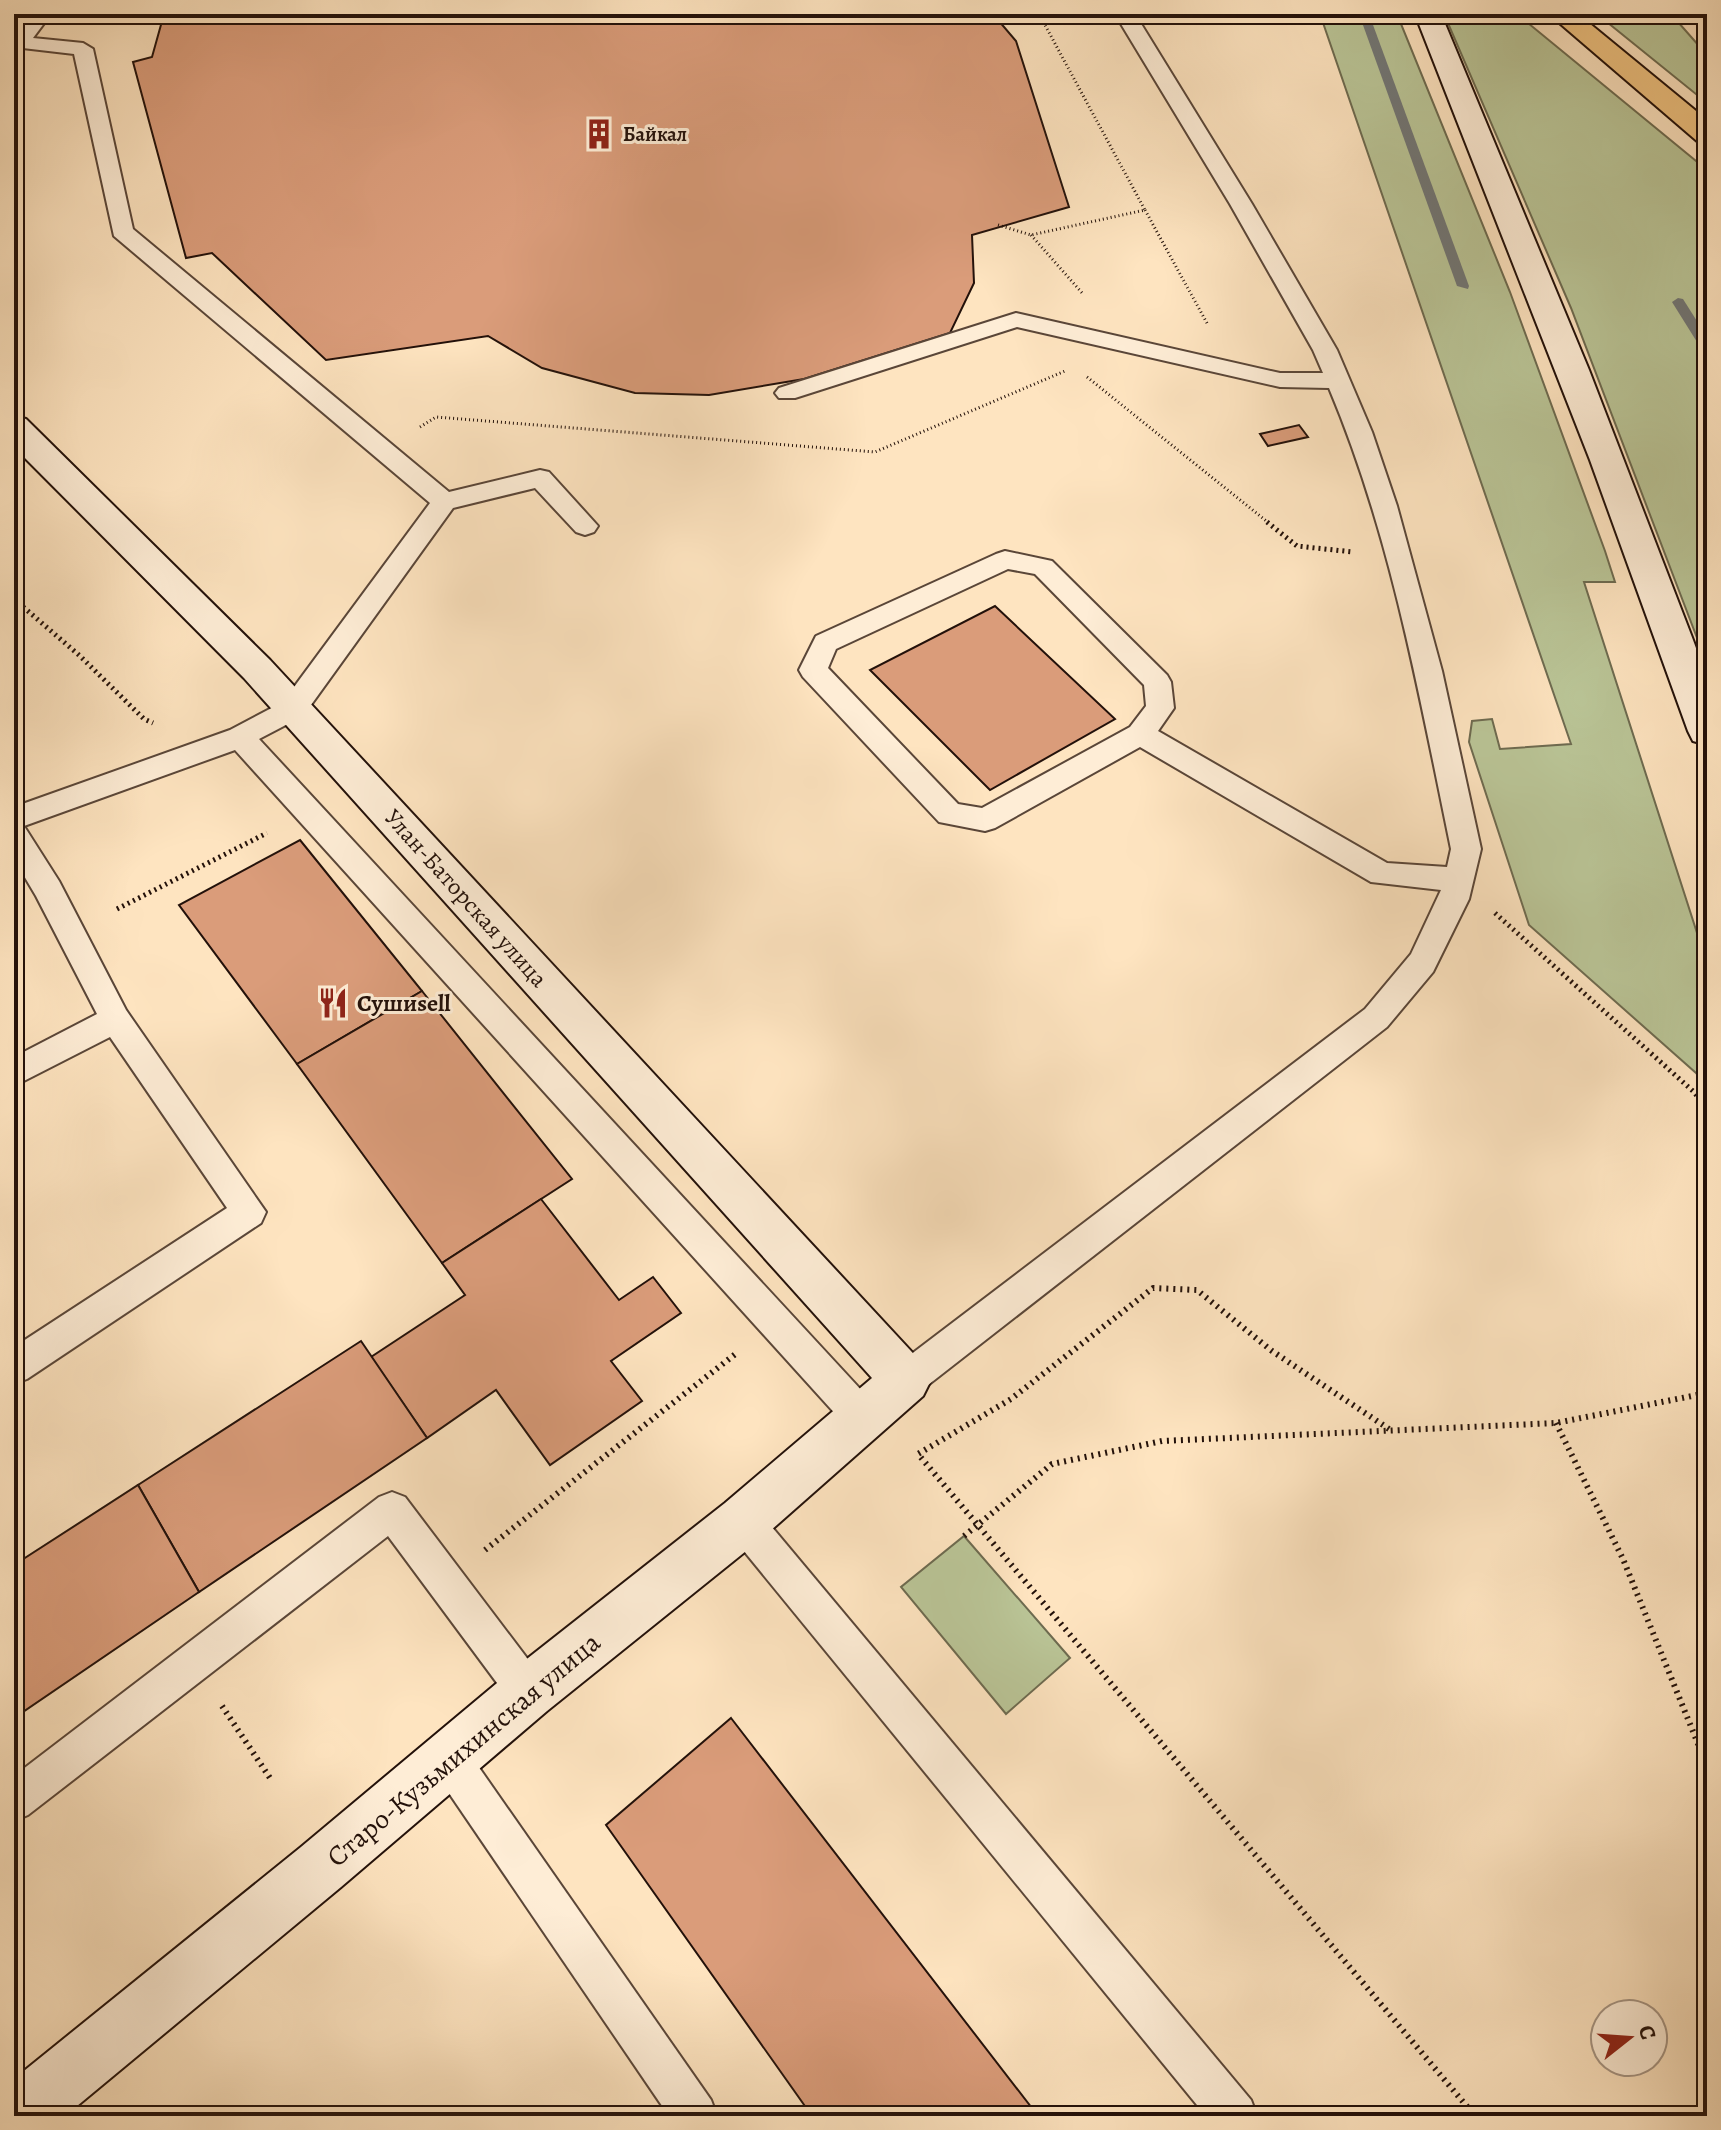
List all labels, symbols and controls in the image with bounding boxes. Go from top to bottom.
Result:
building icon: Байкал [582,117,616,151]
place label: Байкал [623,121,687,148]
street label: Улан-Баторская улица [377,802,555,994]
restaurant icon: Сушиsell [316,986,350,1020]
place label: Сушиsell [357,987,451,1019]
street label: Старо-Кузьмихинская улица [319,1624,609,1876]
north arrow [1589,1998,1669,2078]
text: С [1631,2022,1663,2043]

